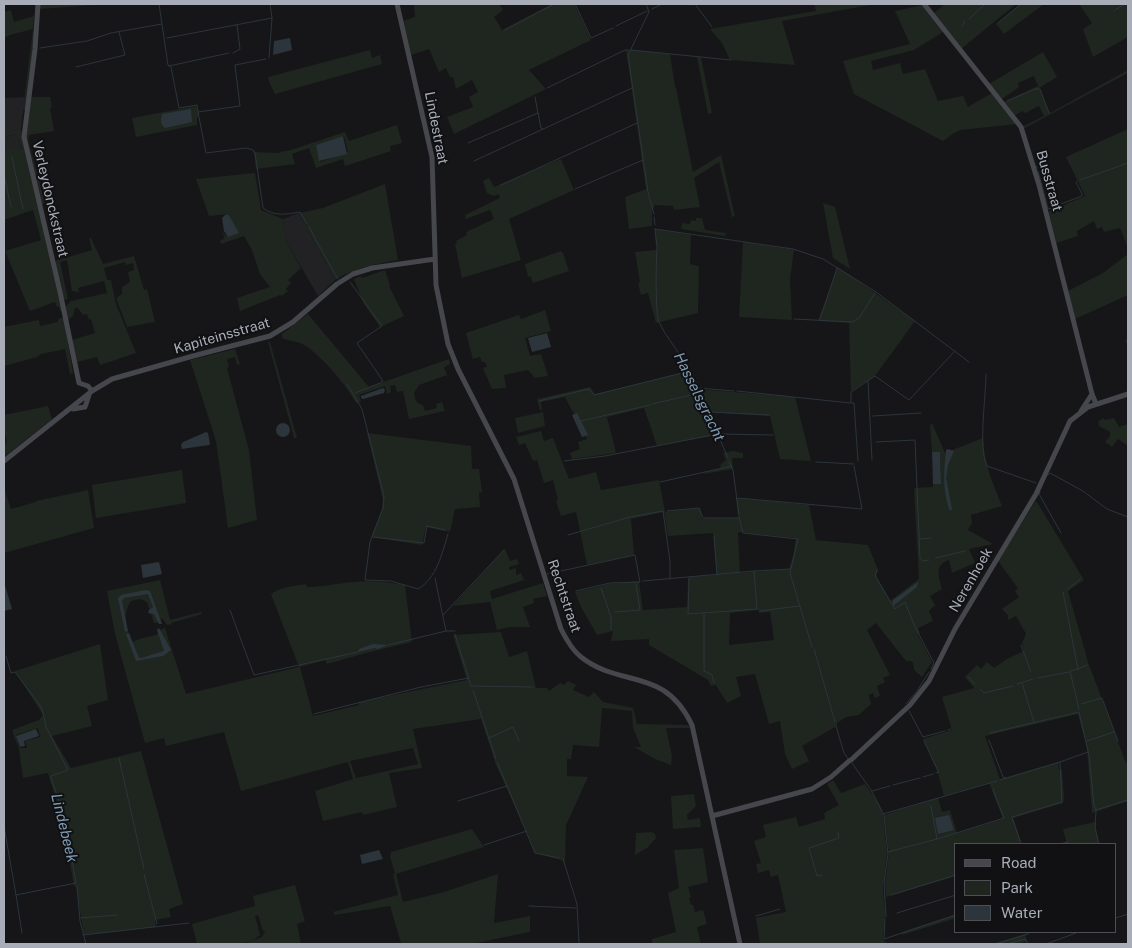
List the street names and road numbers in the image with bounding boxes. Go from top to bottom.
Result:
street label: Lindestraat [421,90,451,166]
street label: Verleydonckstraat [28,139,72,259]
street label: Busstraat [1032,149,1066,213]
street label: Kapiteinsstraat [172,314,272,358]
street label: Nerenhoek [946,545,996,615]
street label: Rechtstraat [544,557,584,635]

